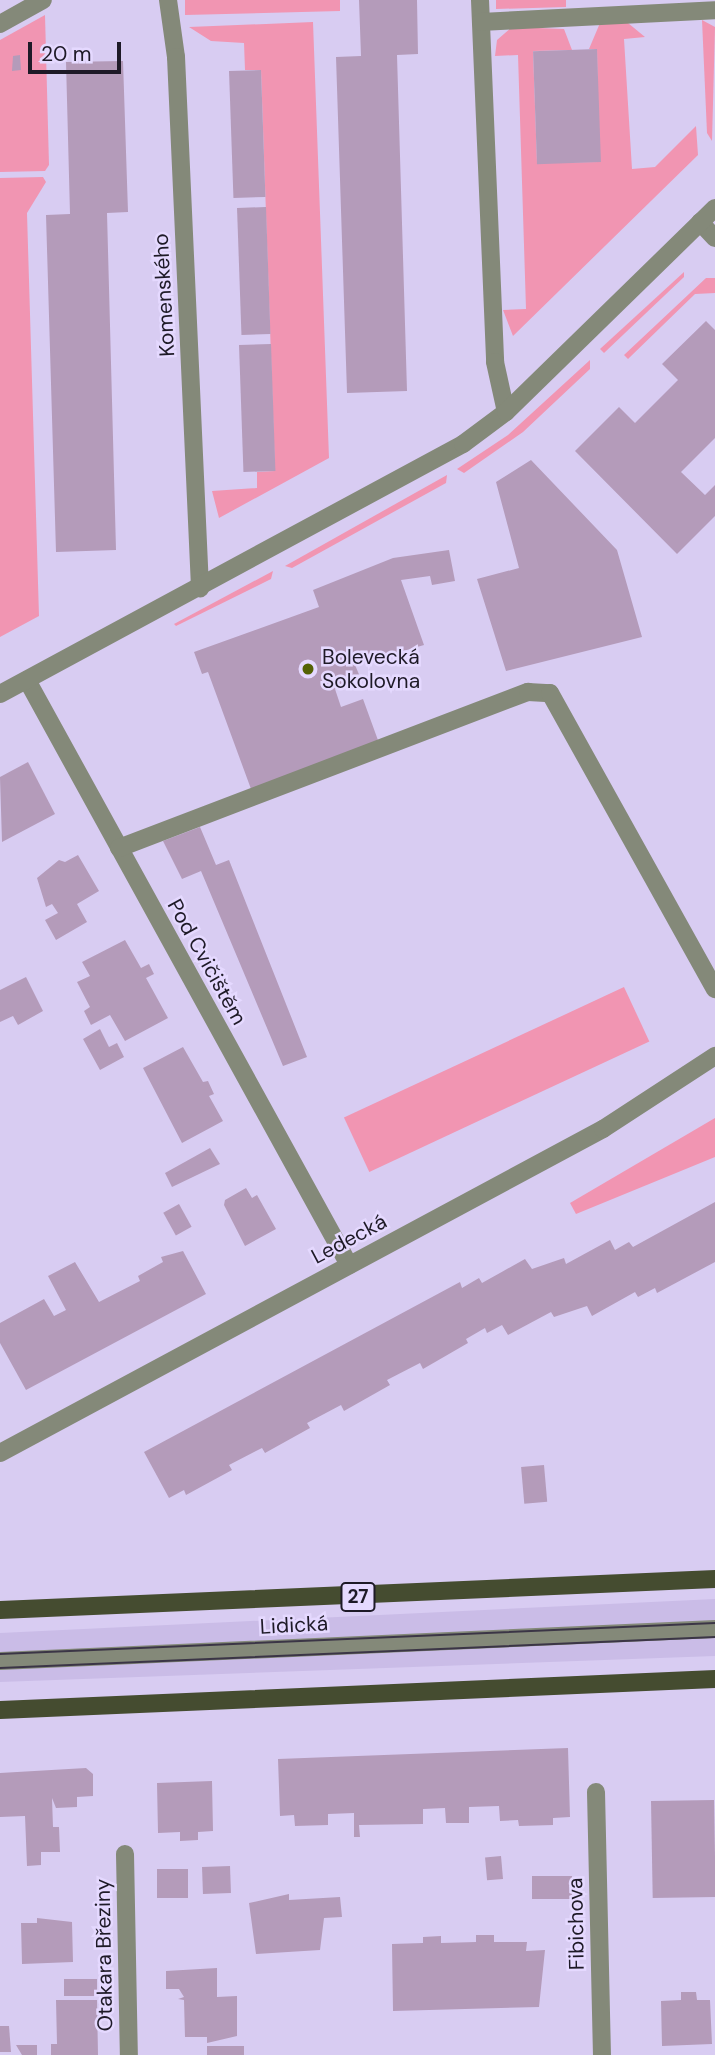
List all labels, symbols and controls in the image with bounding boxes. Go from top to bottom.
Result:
scale bar [32,28,124,72]
text: 20 m [41,40,92,68]
street label: Komenského [148,233,180,357]
place label: Bolevecká Sokolovna [322,644,420,694]
marker: Bolevecká Sokolovna [300,661,316,677]
street label: Pod Cvičištěm [162,895,252,1029]
street label: Ledecká [307,1209,391,1269]
road number: 27 [339,1582,377,1612]
street label: Lidická [259,1611,329,1639]
street label: Otakara Březiny [90,1878,118,2032]
street label: Fibichova [563,1878,589,1970]

